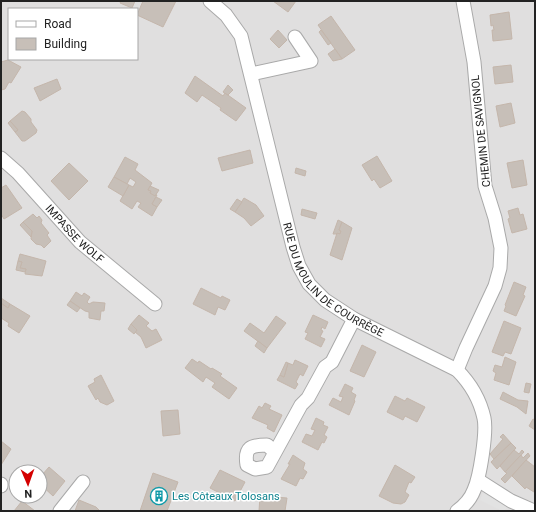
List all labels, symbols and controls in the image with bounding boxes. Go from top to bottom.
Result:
legend [8,8,138,60]
text: Road [44,17,72,31]
text: Building [44,37,87,51]
street label: CHEMIN DE SAVIGNOL [469,74,493,188]
street label: IMPASSE WOLF [43,202,107,266]
street label: RUE DU MOULIN DE COURRÈGE [281,221,386,339]
north arrow [8,464,48,504]
building icon: Les Côteaux Tolosans [149,486,169,506]
text: N [24,487,32,500]
place label: Les Côteaux Tolosans [172,490,280,503]

